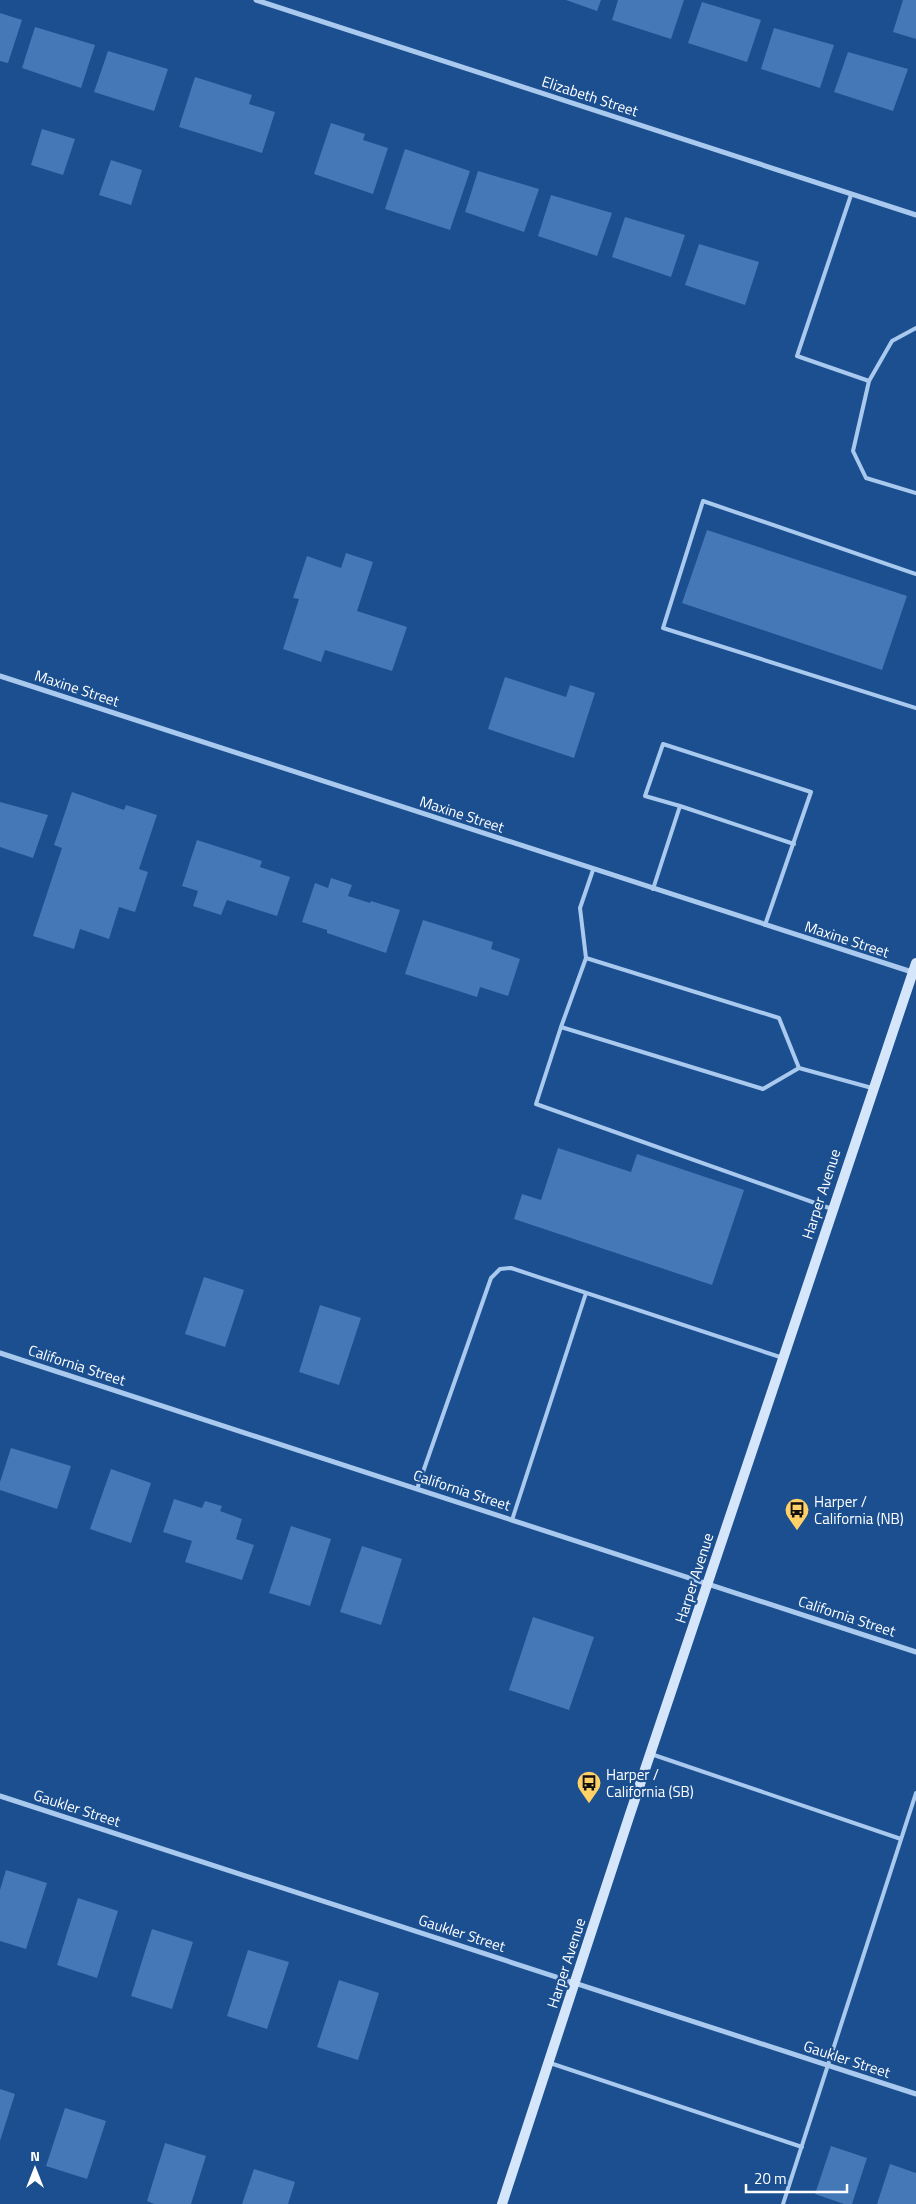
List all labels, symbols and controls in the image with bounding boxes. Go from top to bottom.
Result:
street label: Elizabeth Street [539,70,642,123]
street label: Maxine Street [32,663,123,713]
street label: Maxine Street [417,789,508,839]
street label: Maxine Street [802,914,893,964]
street label: Harper Avenue [796,1146,846,1242]
street label: California Street [25,1338,129,1392]
street label: California Street [410,1463,514,1517]
place label: Harper / California (NB) [814,1490,904,1530]
bus stop icon: Harper / California (NB) [784,1497,810,1531]
street label: Harper Avenue [669,1530,719,1626]
street label: California Street [795,1589,899,1643]
place label: Harper / California (SB) [606,1763,694,1803]
bus stop icon: Harper / California (SB) [576,1770,602,1804]
street label: Gaukler Street [31,1783,124,1833]
street label: Gaukler Street [416,1908,509,1958]
street label: Harper Avenue [541,1915,591,2011]
street label: Gaukler Street [801,2034,894,2084]
north arrow [10,2144,60,2194]
text: N [30,2145,40,2166]
scale bar [746,2162,847,2194]
text: 20 m [754,2167,787,2190]

